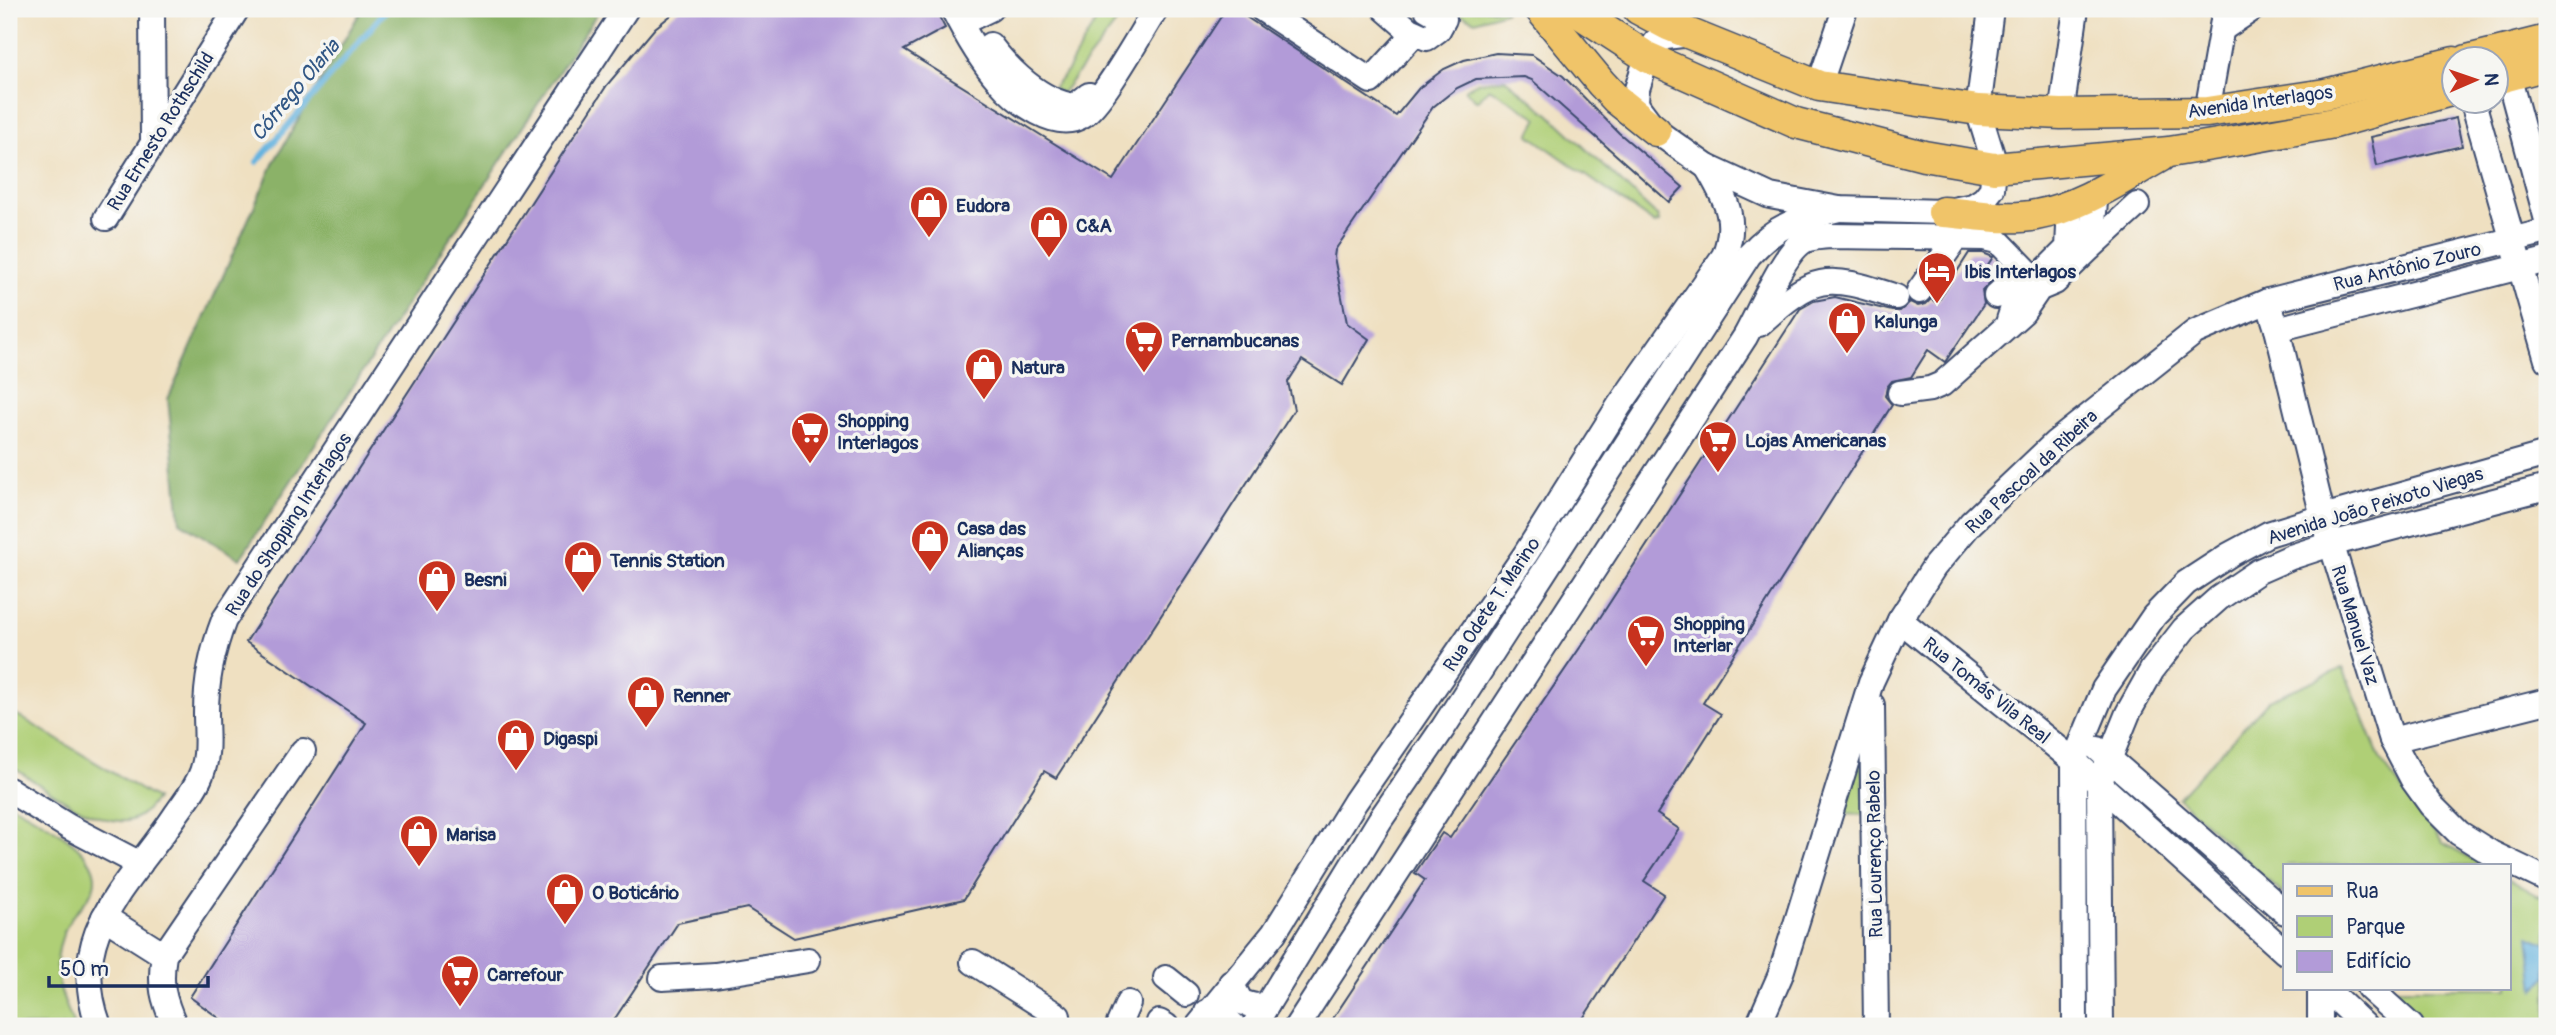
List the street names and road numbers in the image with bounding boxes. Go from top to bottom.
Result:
street label: Rua Ernesto Rothschild [102,48,220,215]
street label: Avenida Interlagos [2186,80,2335,124]
street label: Rua Antônio Zouro [2331,237,2484,297]
street label: Rua Pascoal da Ribeira [1961,404,2103,539]
street label: Rua do Shopping Interlagos [220,428,357,621]
street label: Avenida João Peixoto Viegas [2264,462,2487,550]
street label: Rua Odete T. Marino [1438,533,1546,676]
street label: Rua Manuel Vaz [2325,563,2385,688]
street label: Rua Tomás Vila Real [1918,632,2055,750]
street label: Rua Lourenço Rabelo [1862,770,1888,938]

